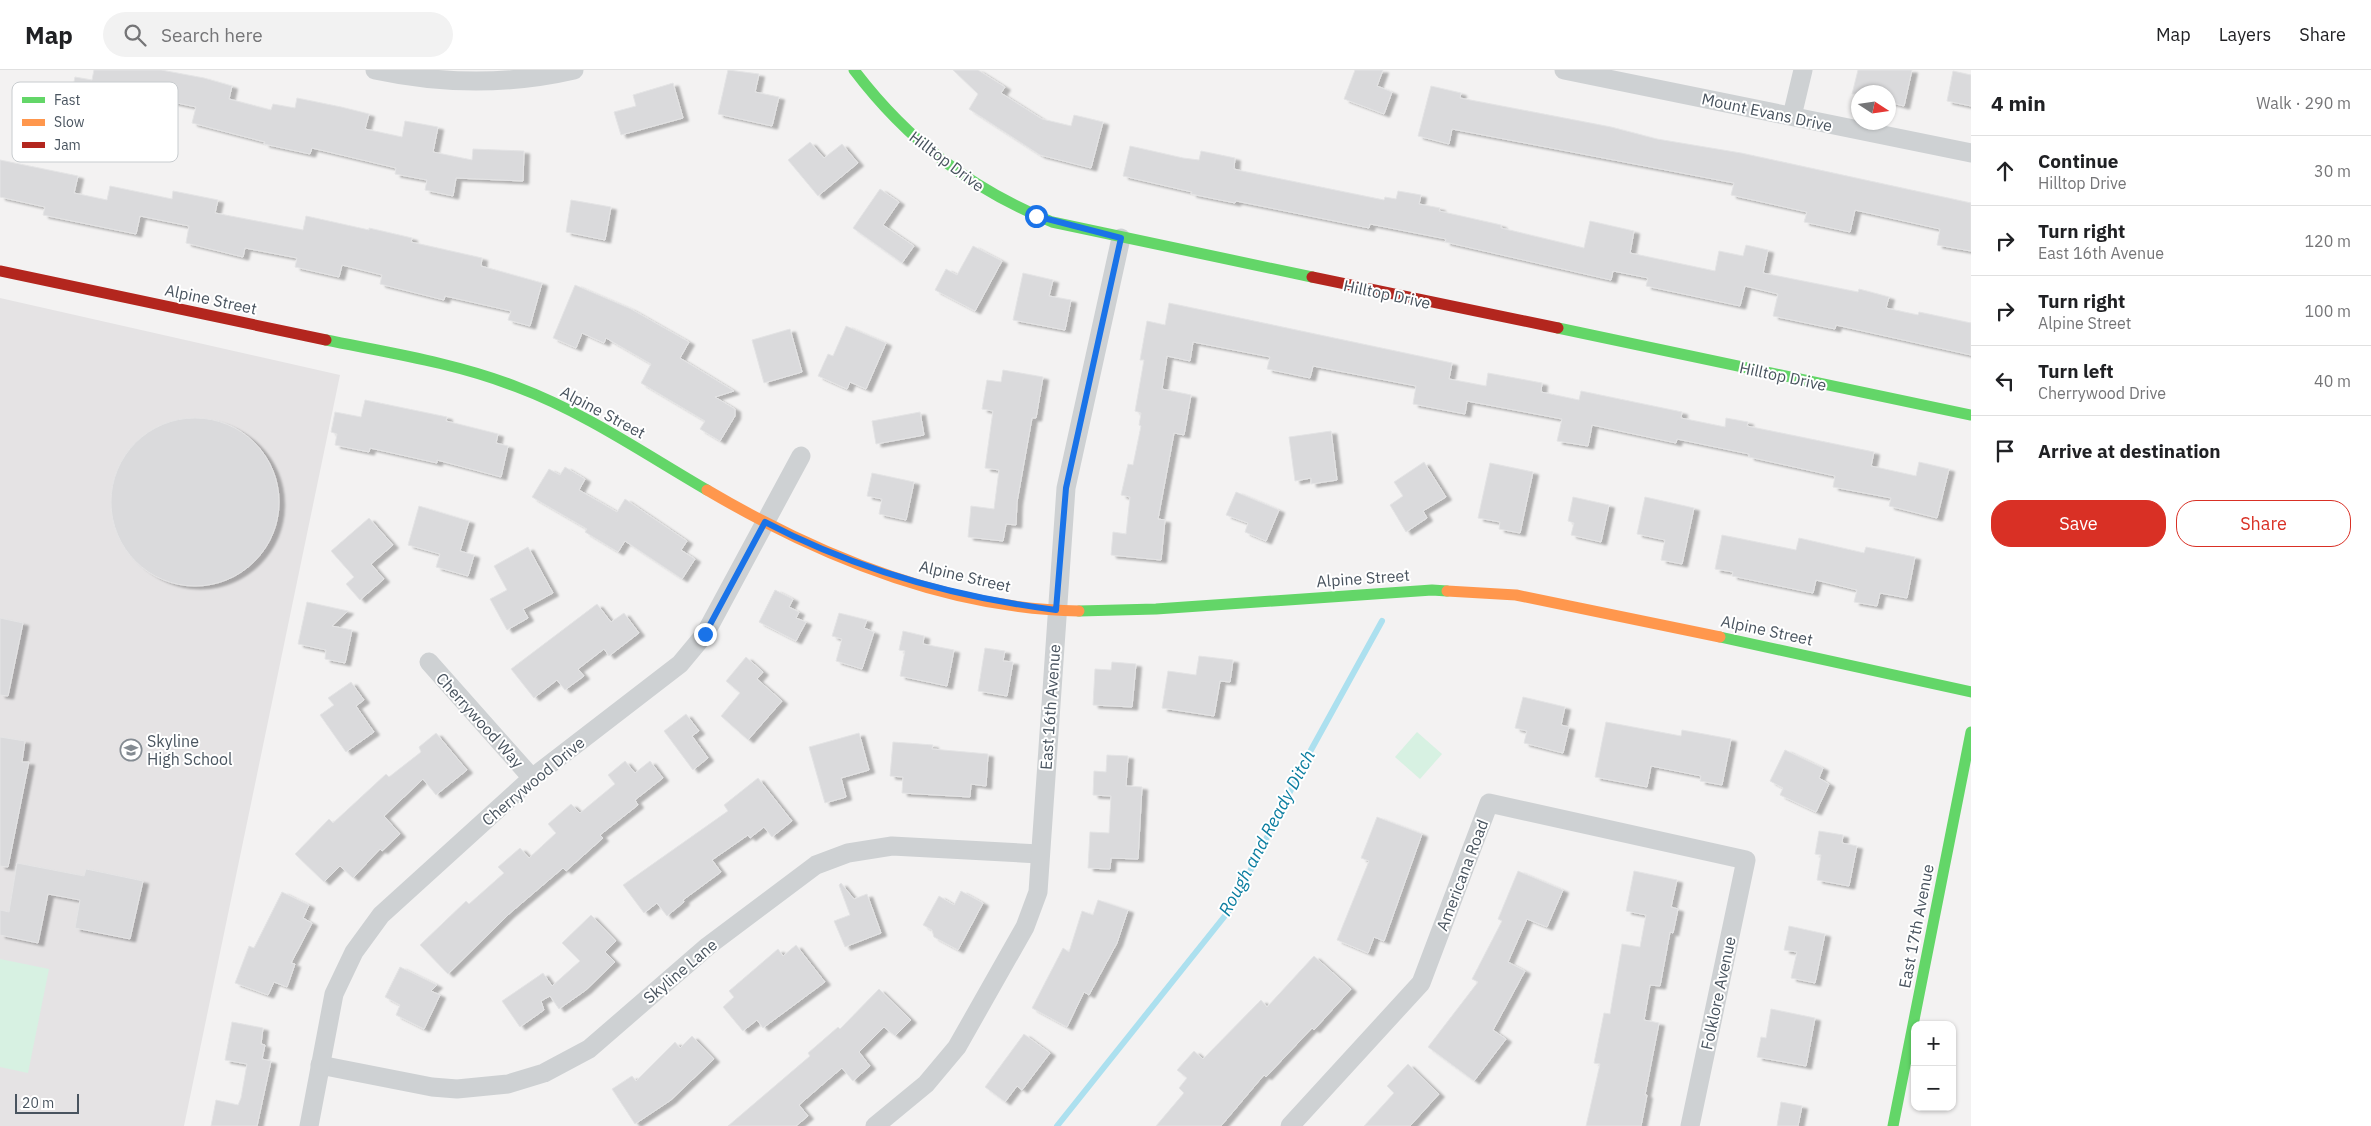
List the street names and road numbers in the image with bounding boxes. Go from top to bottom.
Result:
street label: Mount Evans Drive [1700,88,1834,136]
street label: Hilltop Drive [906,126,989,196]
street label: Hilltop Drive [1342,275,1433,313]
street label: Alpine Street [163,280,259,318]
street label: Hilltop Drive [1738,357,1829,395]
street label: Alpine Street [557,381,649,443]
street label: Alpine Street [917,556,1013,596]
street label: Alpine Street [1316,565,1410,591]
street label: Alpine Street [1719,611,1815,649]
street label: East 16th Avenue [1036,643,1064,771]
street label: Cherrywood Way [432,668,528,772]
street label: Cherrywood Drive [478,732,589,830]
street label: Americana Road [1432,816,1492,934]
street label: East 17th Avenue [1894,862,1938,990]
street label: Skyline Lane [639,934,721,1008]
street label: Folklore Avenue [1696,934,1740,1052]

